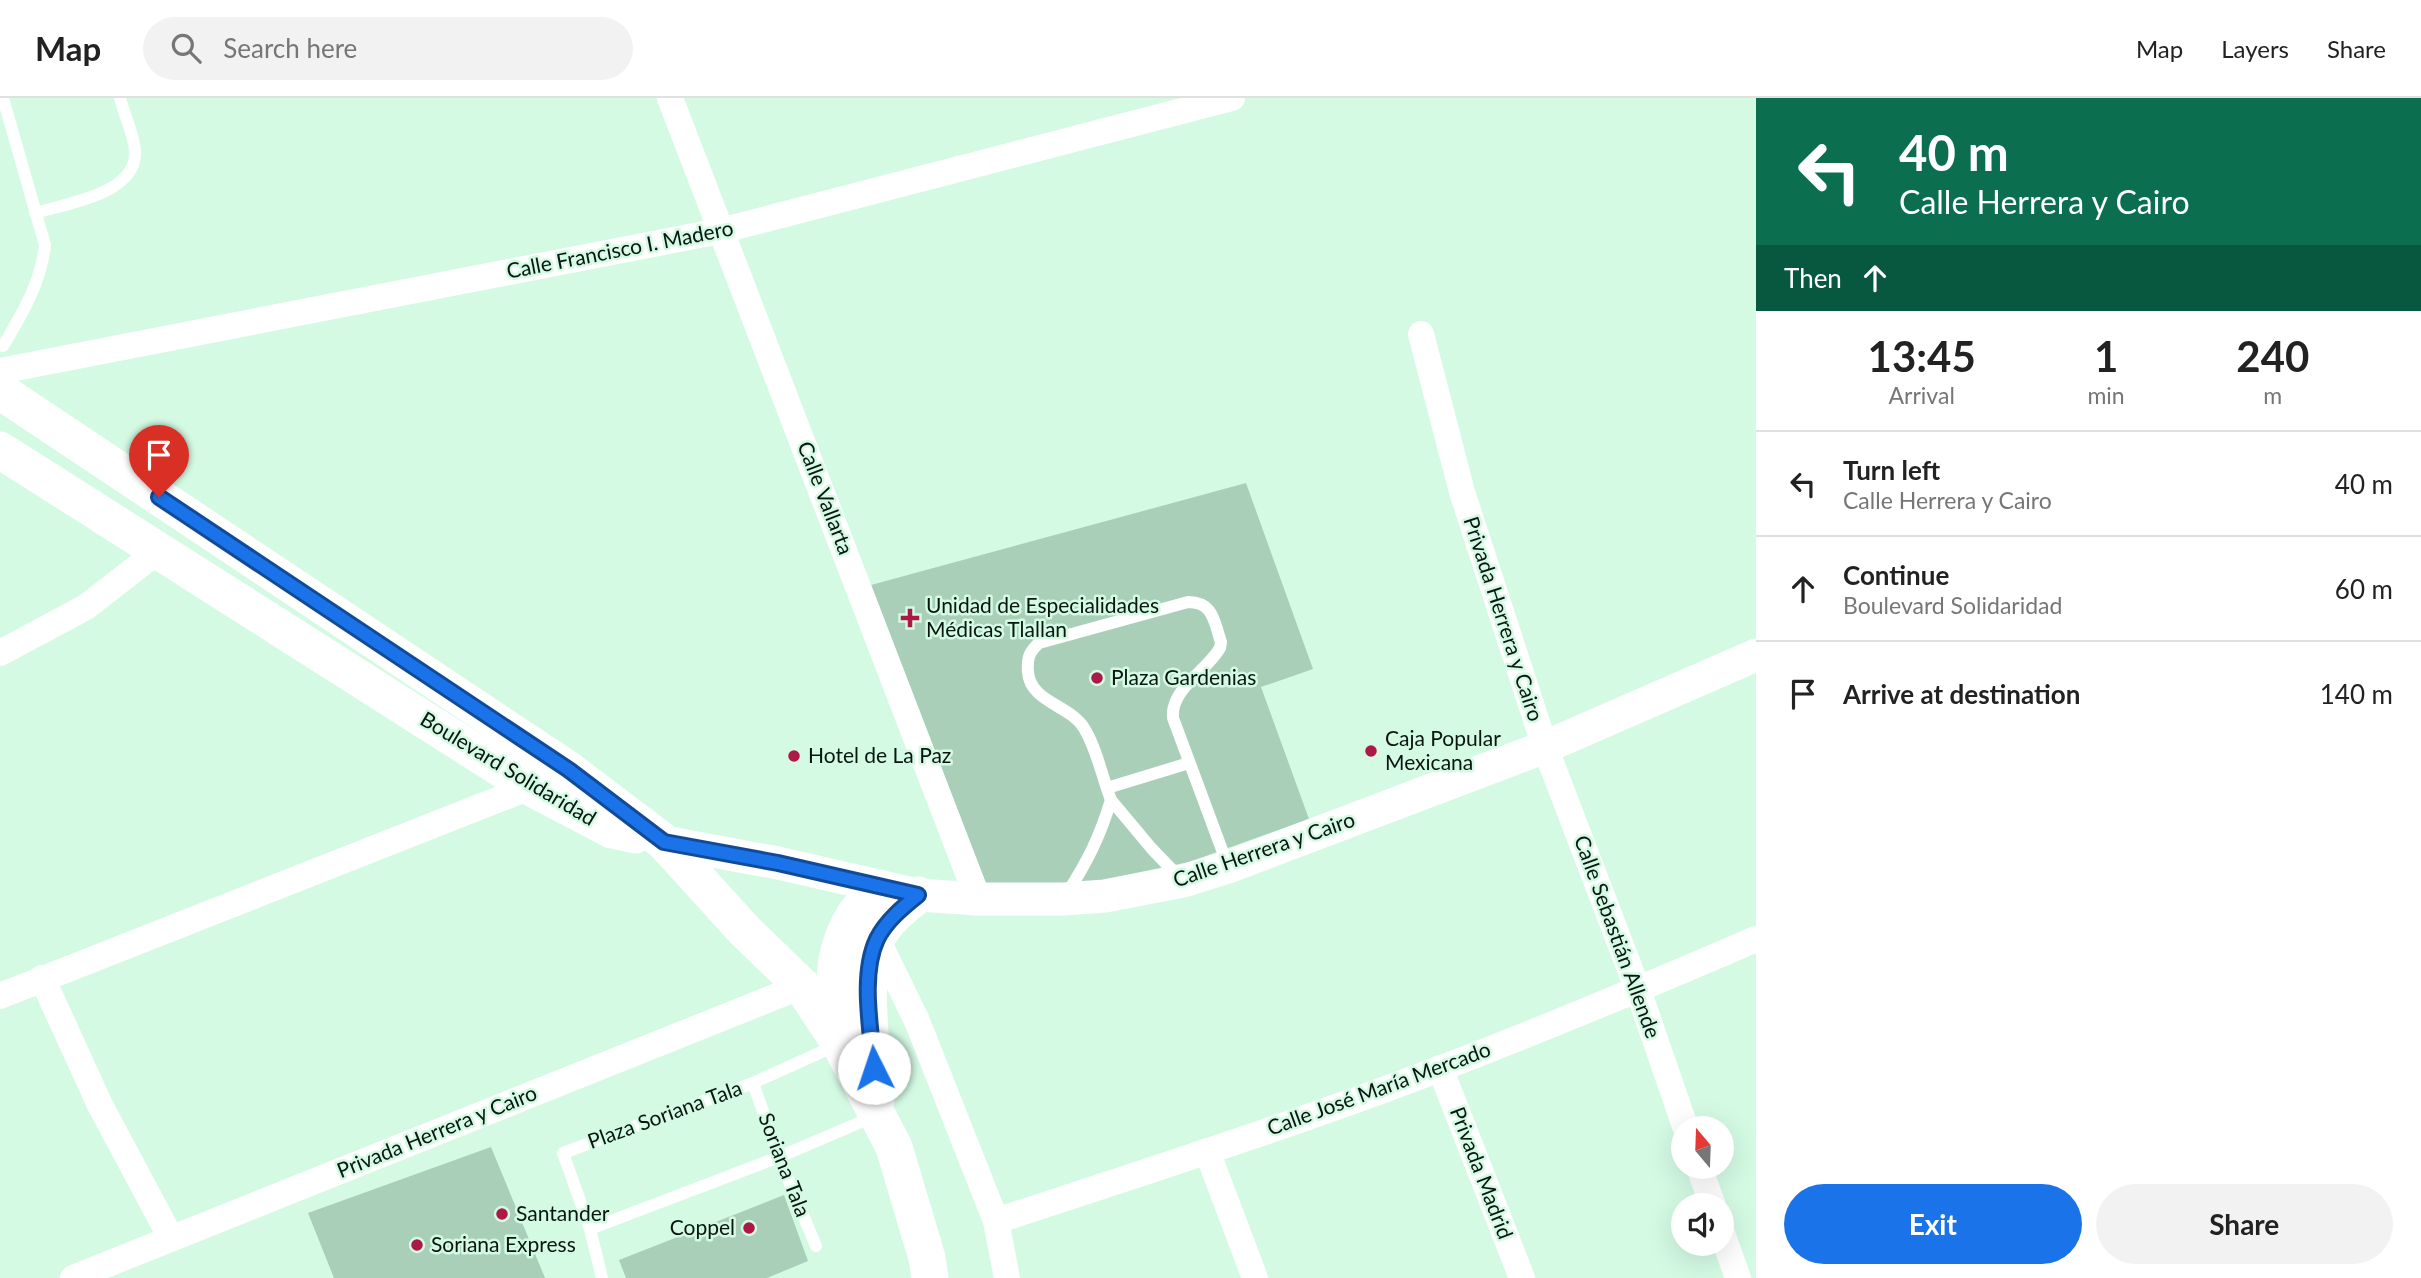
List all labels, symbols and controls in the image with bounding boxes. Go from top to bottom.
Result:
search box [143,17,633,80]
text: Map [35,28,101,68]
icon: search [167,29,205,67]
text: Search here [223,32,357,64]
text: Map [2136,34,2183,63]
text: Layers [2221,34,2289,63]
text: Share [2327,34,2386,63]
text: 40 m [1899,123,2009,181]
icon: left [1784,126,1875,217]
text: Calle Herrera y Cairo [1899,182,2190,221]
street label: Calle Francisco I. Madero [504,214,735,283]
icon: ahead [1856,259,1894,297]
text: Then [1784,262,1842,294]
text: 13:45 [1868,331,1976,381]
text: 1 [2094,331,2118,381]
text: 240 [2236,331,2309,381]
text: Arrival [1889,381,1955,409]
text: min [2087,381,2125,409]
text: m [2263,381,2282,409]
pin [129,425,189,497]
icon: arrive [140,436,178,474]
street label: Calle Vallarta [793,437,859,558]
text: Turn left [1843,454,1940,486]
icon: left [1784,465,1822,503]
text: 40 m [2335,468,2393,500]
text: Calle Herrera y Cairo [1843,486,2052,514]
street label: Privada Herrera y Cairo [1460,513,1549,724]
text: Continue [1843,559,1949,591]
icon: ahead [1784,570,1822,608]
text: 60 m [2335,573,2393,605]
text: Boulevard Solidaridad [1843,591,2062,619]
place label: Unidad de Especialidades Médicas Tlallan [926,592,1159,641]
marker: Unidad de Especialidades Médicas Tlallan [900,608,920,628]
place label: Plaza Gardenias [1111,664,1256,689]
marker: Plaza Gardenias [1089,670,1105,686]
icon: arrive [1784,675,1822,713]
text: Arrive at destination [1843,678,2080,710]
text: 140 m [2320,678,2393,710]
street label: Boulevard Solidaridad [416,705,601,830]
place label: Caja Popular Mexicana [1385,725,1501,774]
place label: Hotel de La Paz [808,742,951,767]
marker: Caja Popular Mexicana [1363,743,1379,759]
marker: Hotel de La Paz [786,748,802,764]
street label: Calle Herrera y Cairo [1169,806,1358,891]
street label: Calle Sebastián Allende [1570,832,1667,1041]
position arrow [837,1031,911,1105]
street label: Calle José María Mercado [1263,1035,1494,1140]
street label: Plaza Soriana Tala [584,1074,745,1153]
street label: Privada Herrera y Cairo [333,1079,540,1182]
street label: Privada Madrid [1446,1103,1519,1242]
street label: Soriana Tala [754,1109,817,1220]
north arrow [1671,1116,1734,1180]
map controls [1671,1116,1734,1256]
button: Exit [1784,1184,2082,1264]
button: Share [2096,1184,2393,1264]
button: sound [1671,1193,1734,1256]
place label: Santander [516,1200,610,1225]
marker: Santander [494,1206,510,1222]
place label: Coppel [670,1214,735,1239]
marker: Coppel [741,1220,757,1236]
place label: Soriana Express [431,1231,576,1256]
marker: Soriana Express [409,1237,425,1253]

